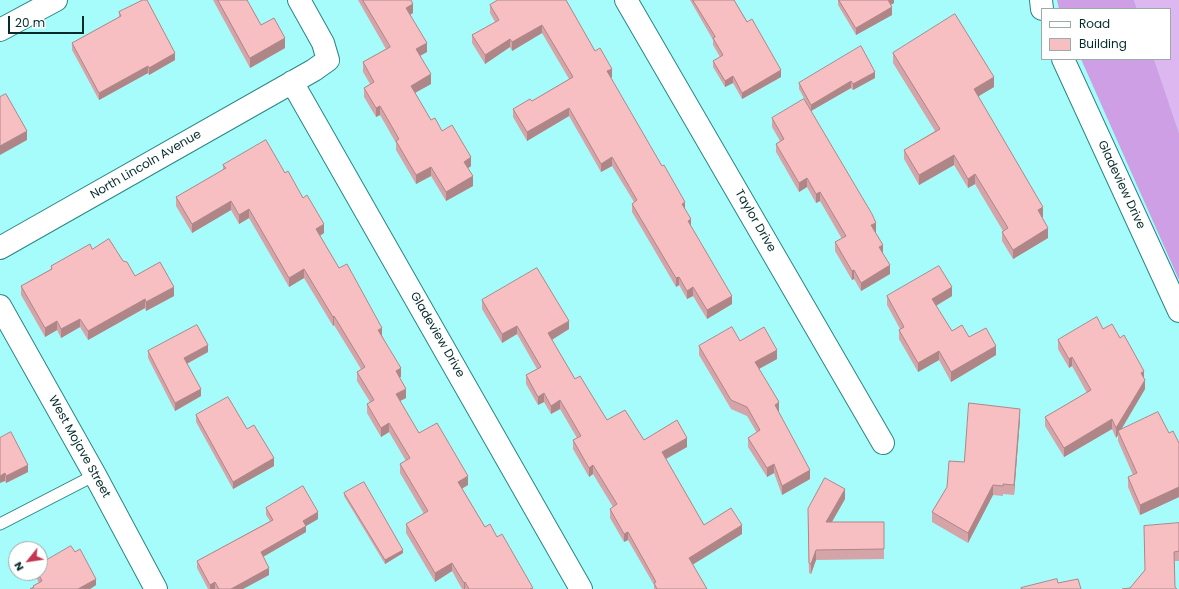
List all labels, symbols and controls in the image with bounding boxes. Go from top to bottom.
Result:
scale bar [10,8,86,34]
legend [1041,8,1171,60]
text: 20 m [15,14,45,31]
text: Road [1079,15,1110,32]
text: Building [1079,35,1127,52]
street label: North Lincoln Avenue [88,127,204,203]
street label: Gladeview Drive [1094,138,1148,232]
street label: Taylor Drive [731,187,779,255]
street label: Gladeview Drive [407,290,467,380]
street label: West Mojave Street [45,393,113,501]
north arrow [8,541,48,581]
text: N [9,559,27,574]

